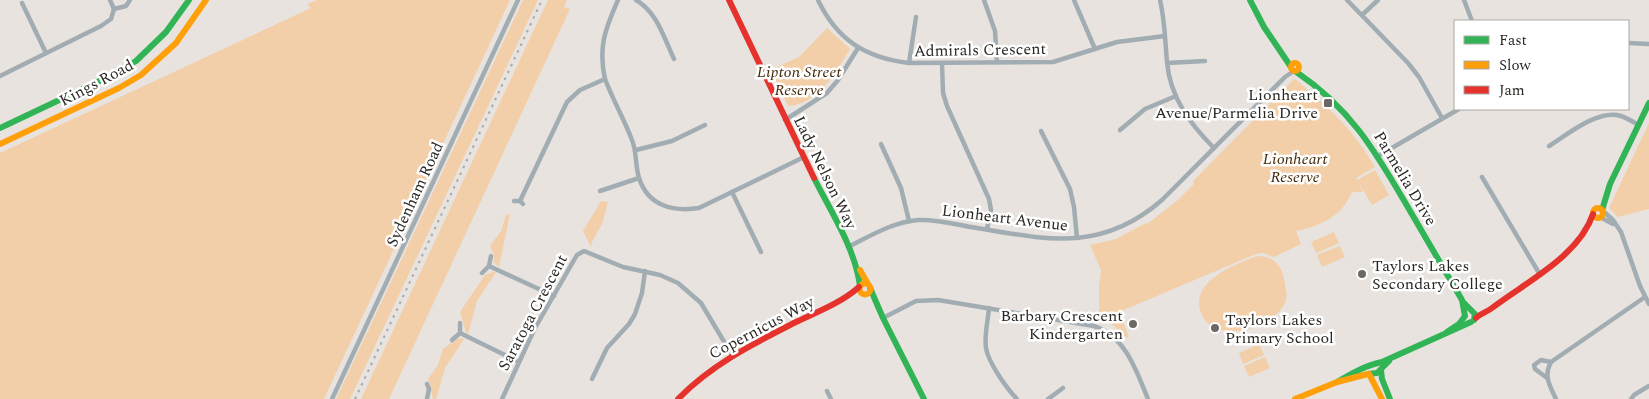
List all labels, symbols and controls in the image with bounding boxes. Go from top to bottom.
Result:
legend [1454,20,1629,110]
text: Fast [1499,29,1527,52]
street label: Admirals Crescent [914,37,1047,63]
street label: Kings Road [55,53,138,113]
text: Slow [1499,54,1531,77]
park label: Lipton Street Reserve [757,60,842,102]
text: Jam [1499,79,1525,102]
place label: Lionheart Avenue/Parmelia Drive [1155,83,1318,125]
marker: Lionheart Avenue/Parmelia Drive [1322,97,1334,109]
street label: Lady Nelson Way [787,112,864,234]
street label: Parmelia Drive [1367,127,1443,230]
street label: Sydenham Road [380,138,450,251]
park label: Lionheart Reserve [1263,147,1328,189]
street label: Lionheart Avenue [940,198,1069,238]
street label: Saratoga Crescent [492,250,574,375]
place label: Taylors Lakes Secondary College [1372,254,1503,296]
marker: Taylors Lakes Secondary College [1356,268,1368,280]
street label: Copernicus Way [705,289,820,366]
place label: Barbary Crescent Kindergarten [1000,304,1123,346]
place label: Taylors Lakes Primary School [1225,308,1334,350]
marker: Barbary Crescent Kindergarten [1127,318,1139,330]
marker: Taylors Lakes Primary School [1209,322,1221,334]

